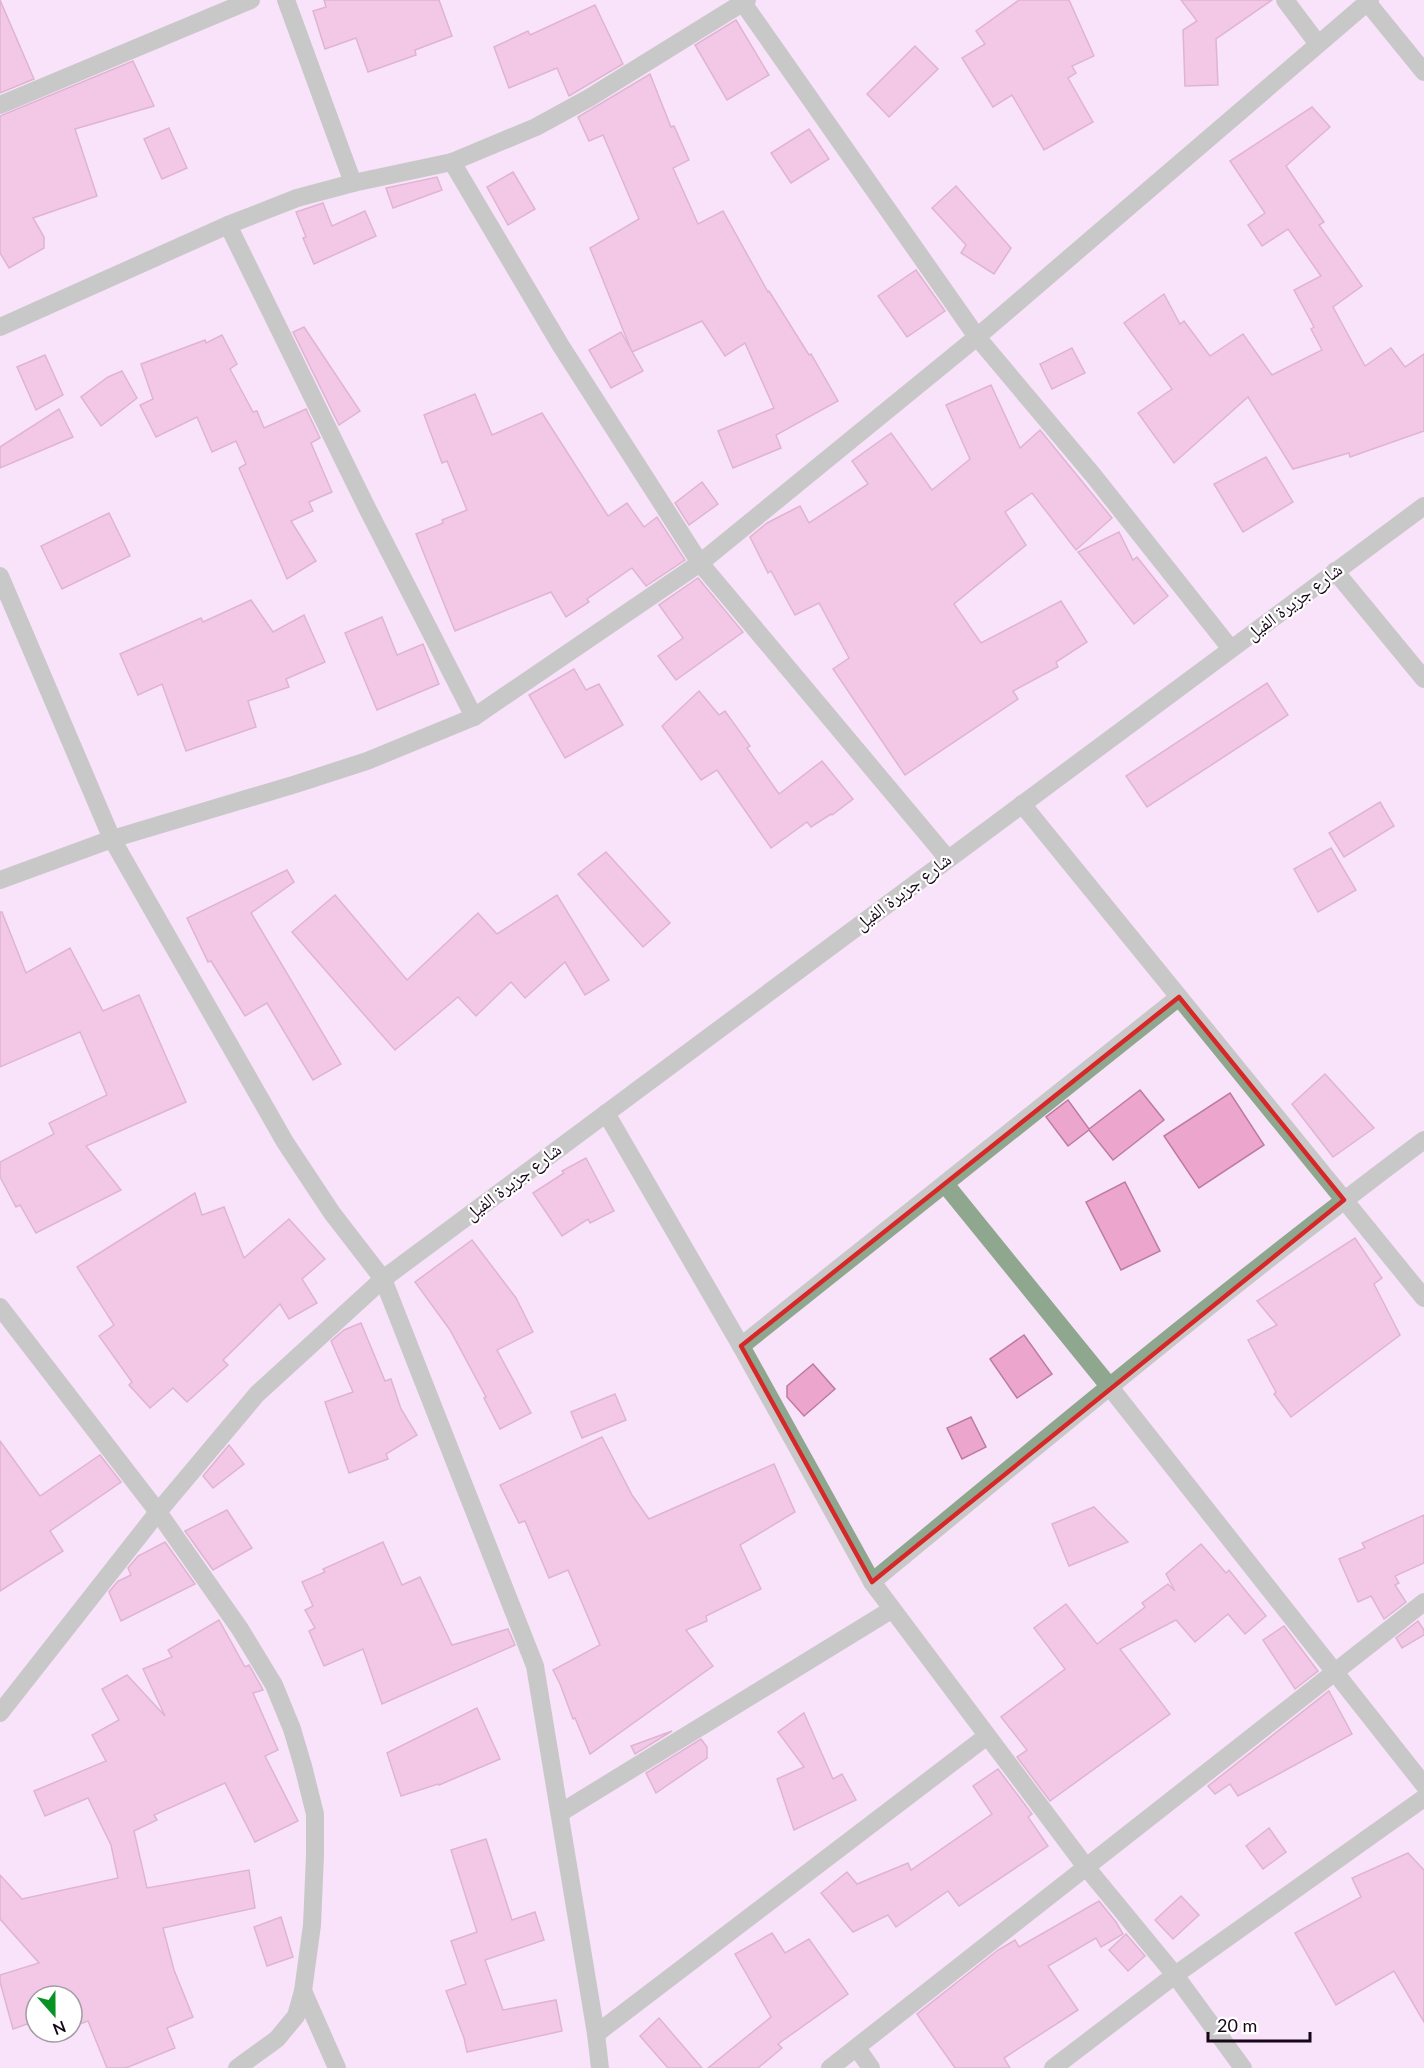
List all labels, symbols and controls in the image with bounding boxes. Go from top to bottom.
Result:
street label: شارع جزيرة الفيل [1241,558,1347,645]
street label: شارع جزيرة الفيل [850,848,956,935]
street label: شارع جزيرة الفيل [460,1138,566,1225]
north arrow [24,1984,84,2044]
scale bar [1208,2005,1310,2043]
text: 20 m [1217,2014,1257,2036]
text: N [50,2017,69,2040]

